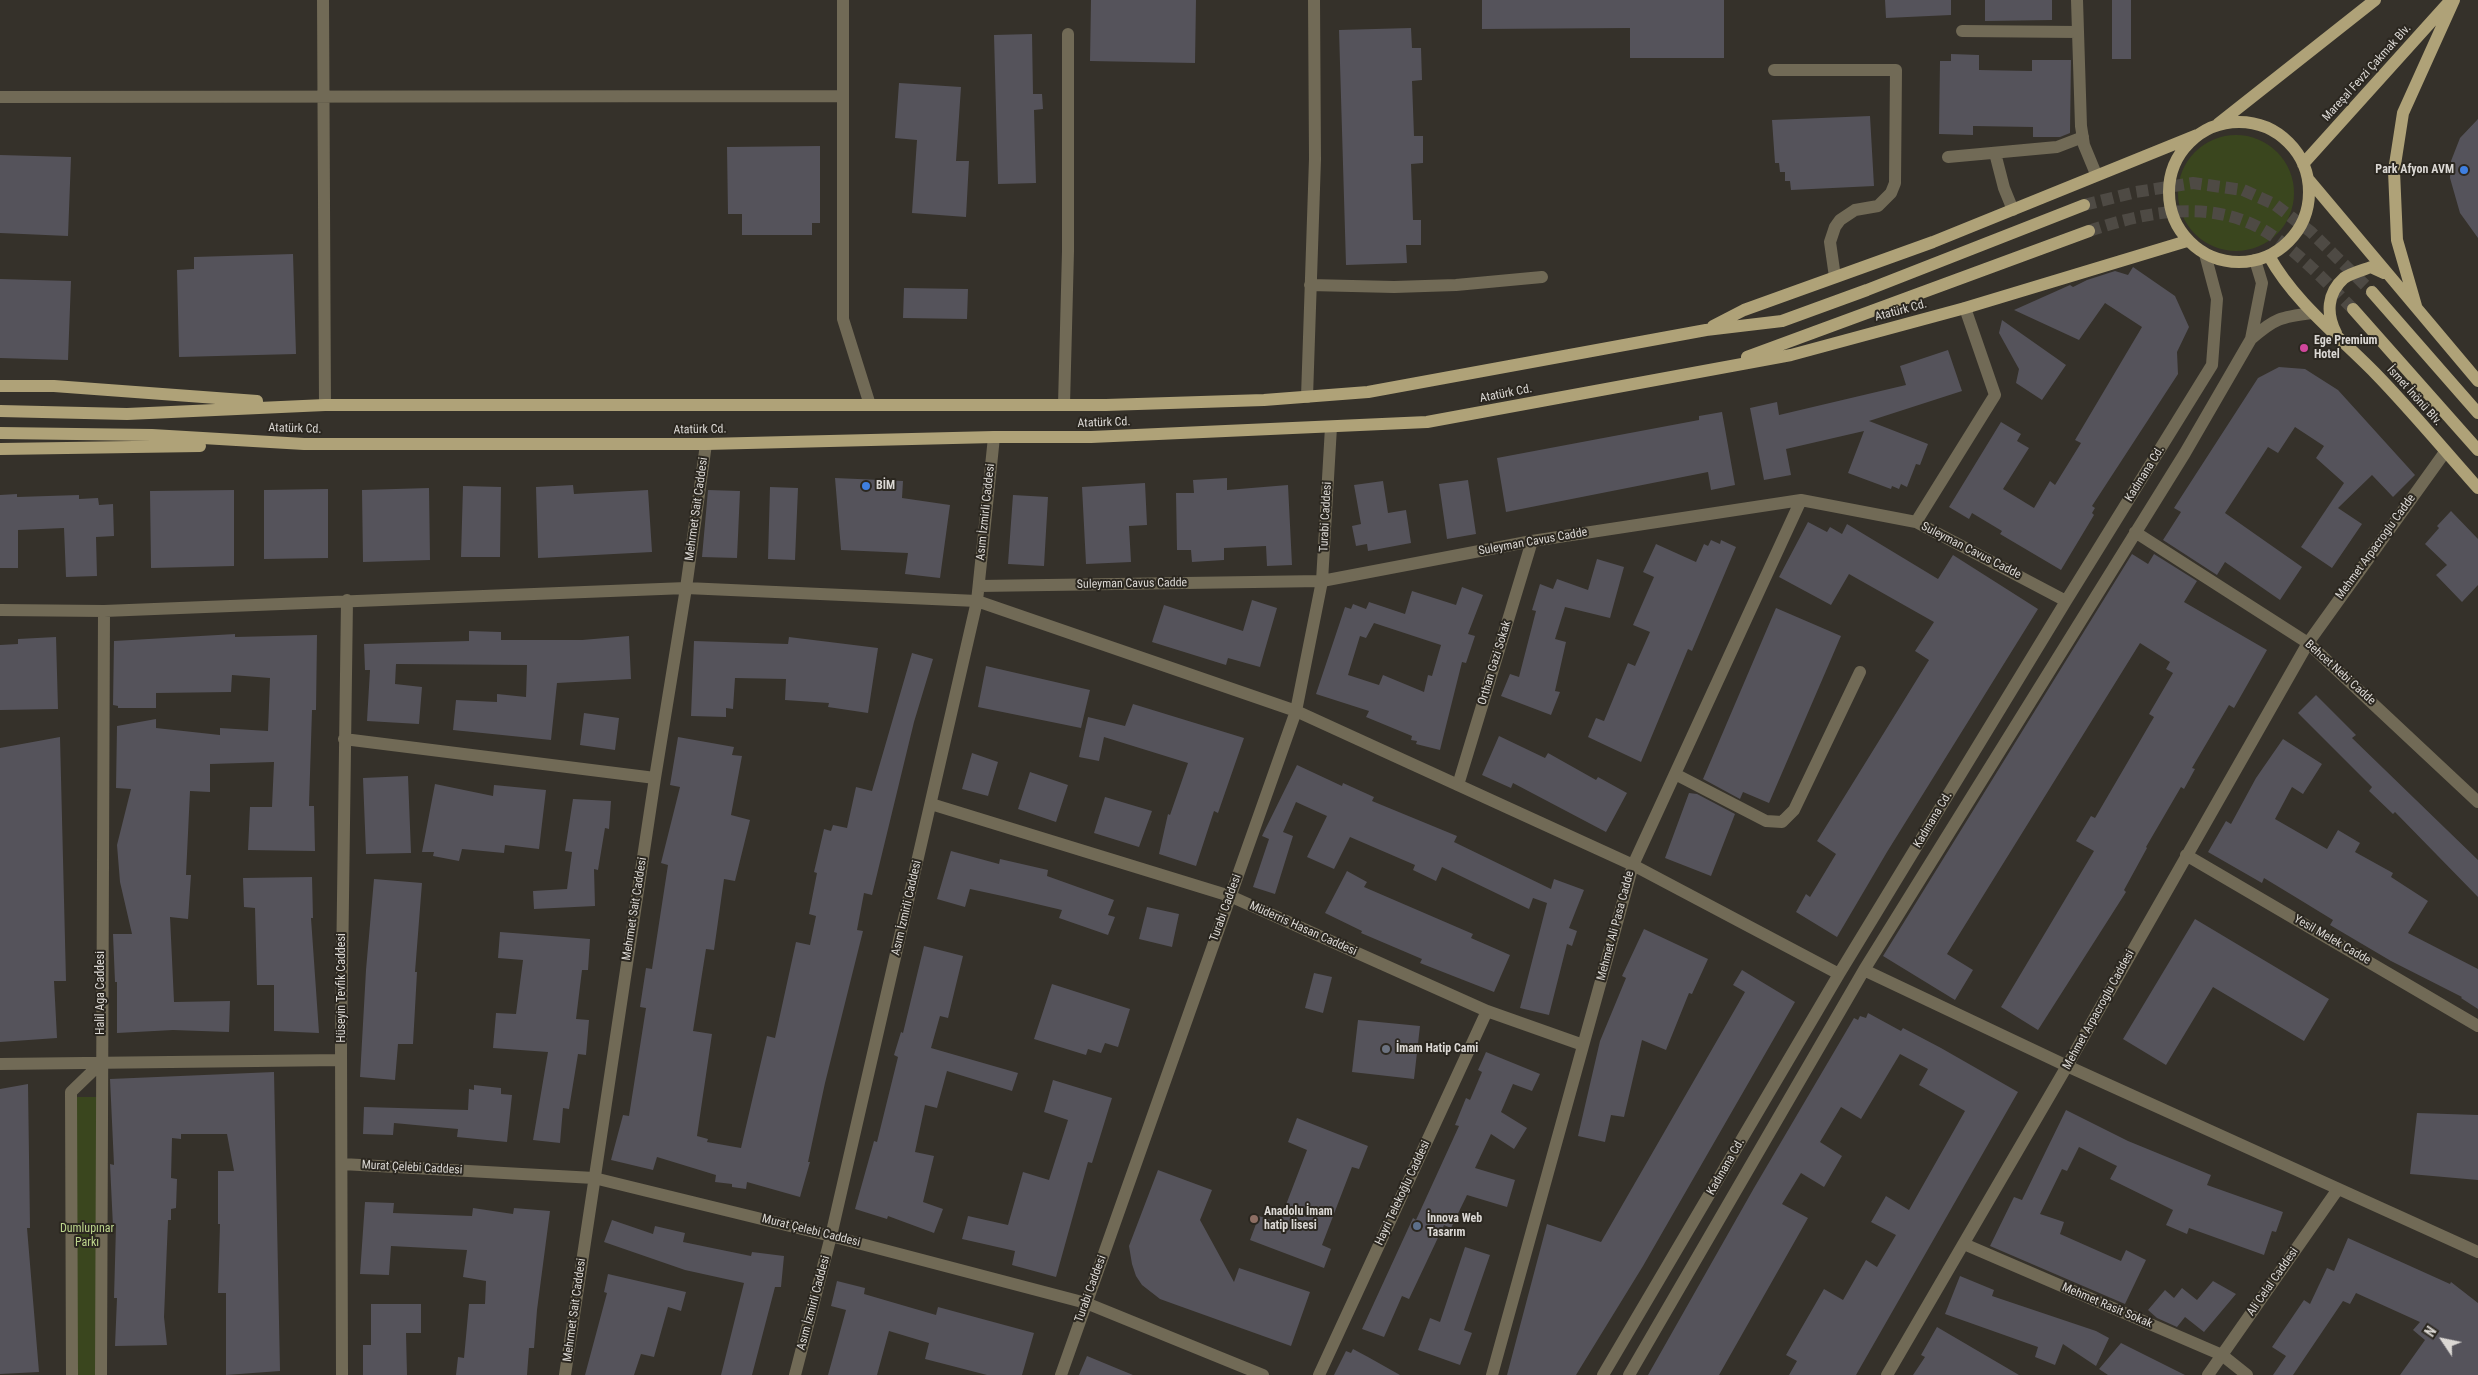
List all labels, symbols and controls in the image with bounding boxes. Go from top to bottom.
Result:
street label: Mareşal Fevzi Çakmak Blv. [2320,21,2414,125]
place label: Park Afyon AVM [2375,163,2454,177]
marker: Park Afyon AVM [2458,164,2470,176]
street label: Atatürk Cd. [1873,297,1929,325]
place label: Ege Premium Hotel [2314,334,2377,362]
marker: Ege Premium Hotel [2298,342,2310,354]
street label: İsmet İnönü Blv. [2383,363,2445,429]
street label: Atatürk Cd. [1479,382,1533,406]
street label: Atatürk Cd. [1077,415,1131,431]
street label: Atatürk Cd. [268,421,322,437]
street label: Atatürk Cd. [673,422,727,438]
street label: Kadınana Cd. [2122,444,2168,504]
street label: Mehrmet Sait Caddesi [683,456,711,562]
street label: Asım İzmirli Caddesi [974,463,998,561]
place label: BİM [876,479,895,493]
marker: BİM [860,480,872,492]
street label: Turabi Caddesi [1317,481,1335,553]
street label: Mehmet Arpacroglu Cadde [2333,492,2419,602]
street label: Suleyman Cavus Cadde [1919,520,2023,582]
street label: Suleyman Cavus Cadde [1477,525,1589,559]
street label: Suleyman Cavus Cadde [1077,576,1187,592]
street label: Orthan Gazi Sokak [1475,619,1515,707]
street label: Behcet Nebi Cadde [2302,638,2378,708]
street label: Kadınana Cd. [1911,789,1955,851]
street label: Mehrmet Sait Caddesi [620,856,650,962]
street label: Asım İzmirli Caddesi [889,859,925,957]
street label: Mehmet Ali Pasa Cadde [1594,870,1638,982]
street label: Turabi Caddesi [1207,872,1245,944]
street label: Müderris Hasan Caddesi [1247,899,1359,959]
street label: Yesil Melek Cadde [2291,912,2373,968]
street label: Hüseyin Tevfik Caddesi [335,933,349,1043]
street label: Mehmet Arpacroglu Caddesi [2060,948,2138,1072]
street label: Halil Aga Caddesi [94,951,108,1035]
place label: İmam Hatip Cami [1396,1042,1478,1056]
marker: İmam Hatip Cami [1380,1043,1392,1055]
street label: Kadınana Cd. [1704,1136,1748,1198]
street label: Hayri Telekoğlu Caddesi [1372,1138,1434,1248]
street label: Murat Çelebi Caddesi [361,1158,463,1178]
place label: Anadolu İmam hatip lisesi [1264,1205,1333,1233]
street label: Murat Çelebi Caddesi [760,1212,862,1250]
place label: İnnova Web Tasarım [1427,1212,1482,1240]
marker: Anadolu İmam hatip lisesi [1248,1213,1260,1225]
marker: İnnova Web Tasarım [1411,1220,1423,1232]
park label: Dumlupınar Parkı [60,1222,114,1250]
street label: Ali Celal Caddesi [2244,1245,2302,1319]
street label: Turabi Caddesi [1072,1253,1110,1325]
street label: Asım İzmirli Caddesi [794,1254,834,1352]
street label: Mehrmet Sait Caddesi [561,1257,589,1363]
street label: Mehmet Rasit Sokak [2060,1280,2154,1332]
north arrow [2418,1315,2468,1365]
text: N [2422,1324,2440,1340]

